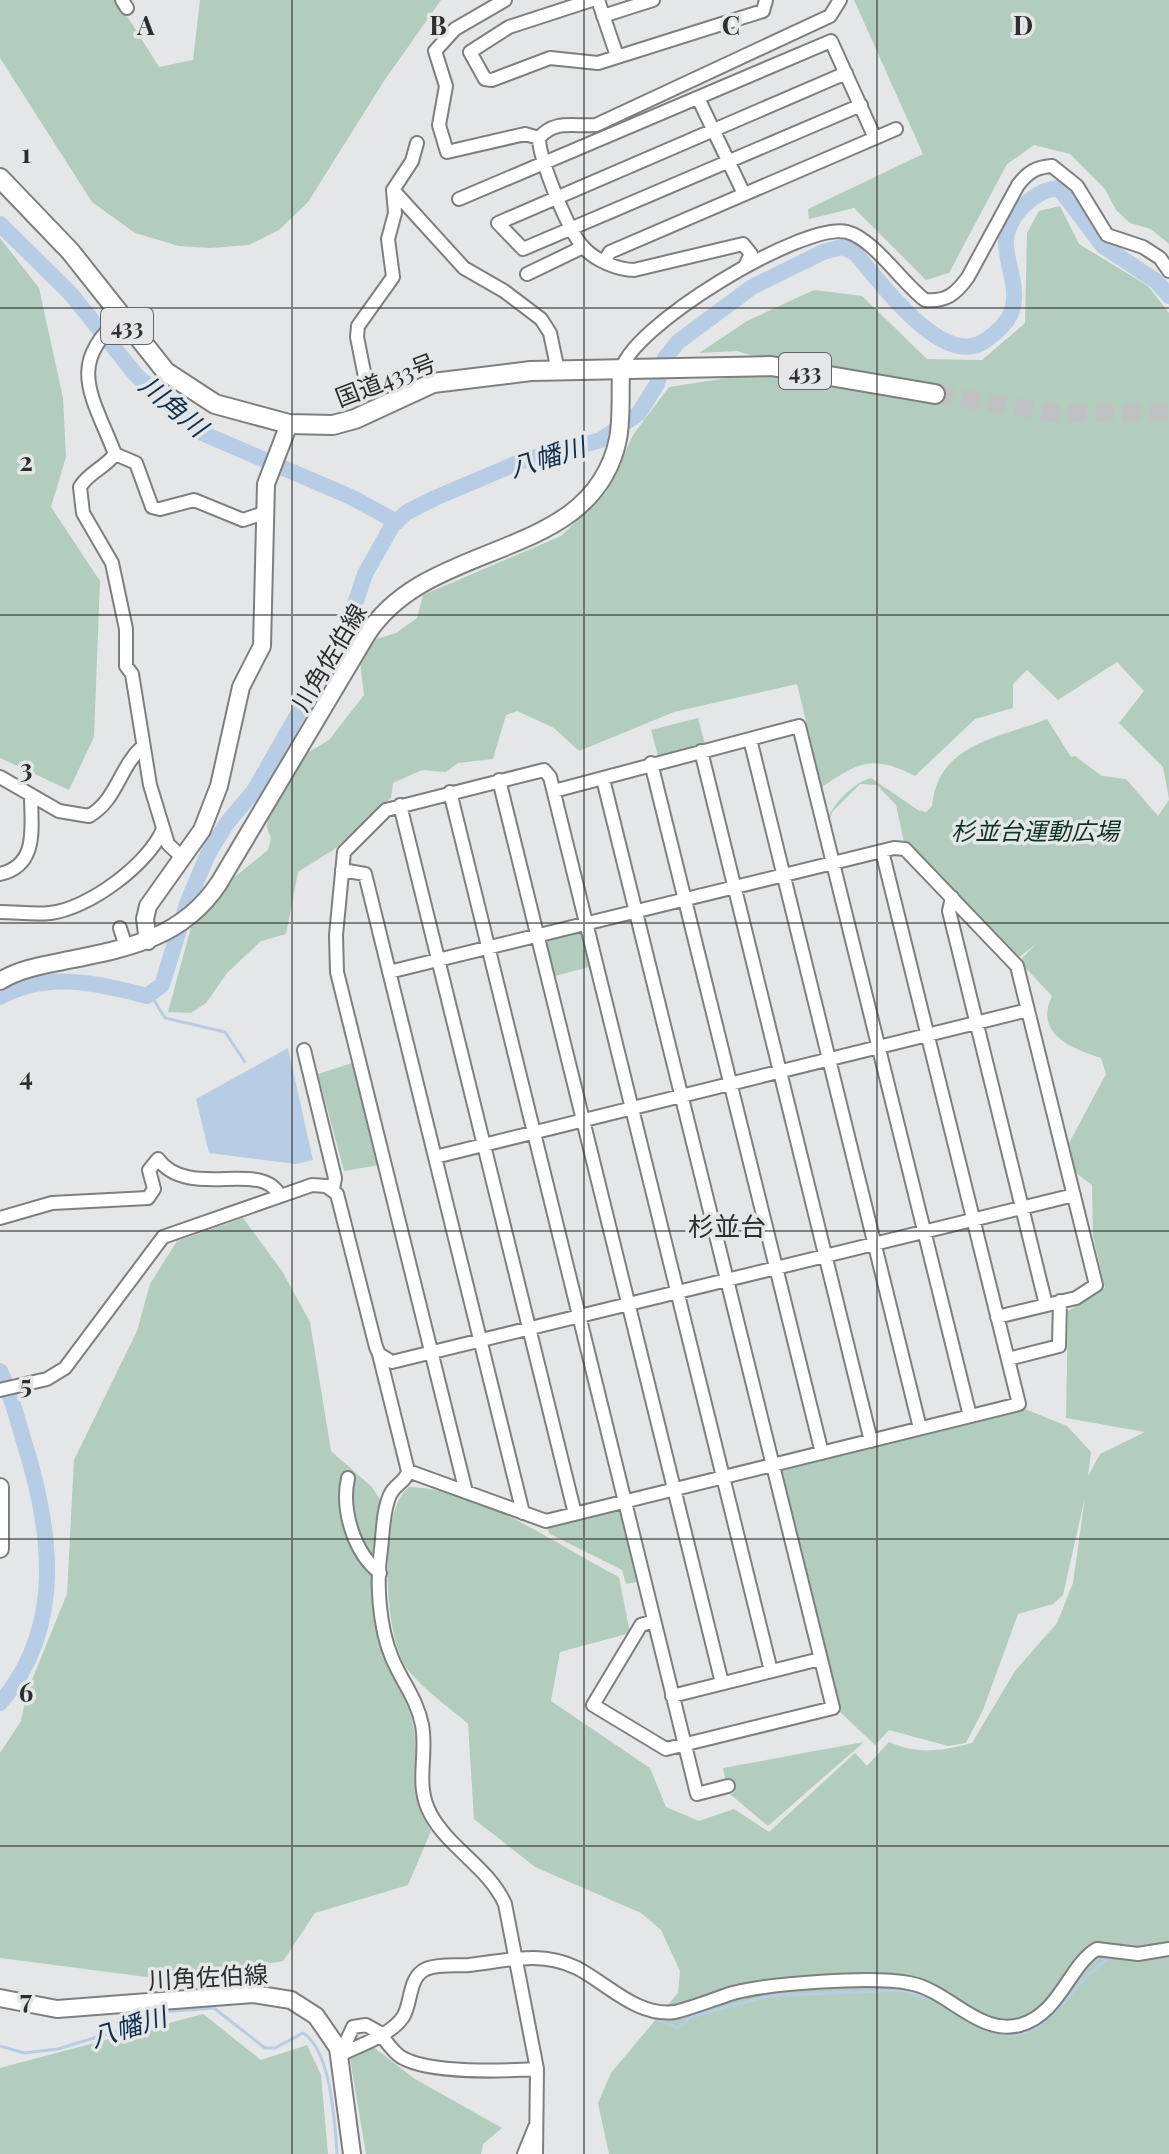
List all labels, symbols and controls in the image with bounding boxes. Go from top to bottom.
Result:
text: A [136,7,155,42]
text: B [429,7,447,42]
text: C [722,7,740,42]
text: D [1013,7,1033,42]
text: 1 [21,135,31,170]
road number: 433 [101,308,153,344]
street label: 国道433号 [330,345,440,413]
road number: 433 [779,353,831,389]
water label: 川角川 [133,367,217,445]
water label: 八幡川 [505,427,592,484]
text: 2 [19,443,33,478]
street label: 川角佐伯線 [283,597,373,717]
text: 3 [20,750,32,785]
park label: 杉並台運動広場 [951,814,1122,846]
text: 4 [19,1058,33,1093]
district label: 杉並台 [688,1208,766,1243]
text: 5 [20,1366,32,1401]
text: 6 [19,1674,33,1709]
street label: 川角佐伯線 [147,1957,269,1995]
text: 7 [20,1981,32,2016]
water label: 八幡川 [86,1997,173,2054]

